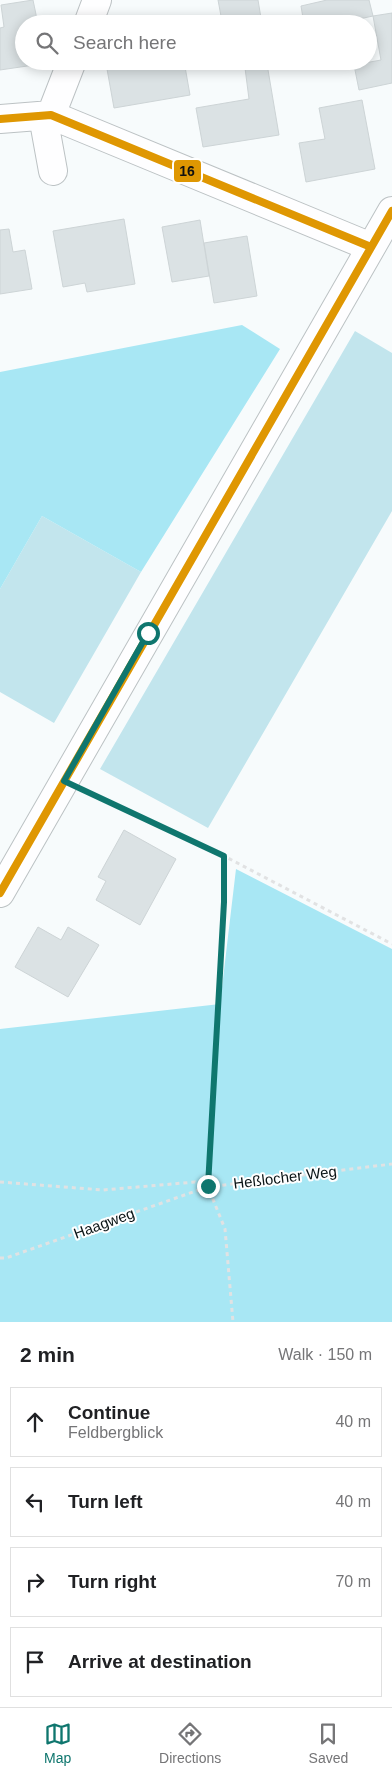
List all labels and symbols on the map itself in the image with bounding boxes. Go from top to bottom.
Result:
line badge: 16 [173,159,202,183]
text: 16 [179,163,195,179]
route start [137,622,160,645]
street label: Heßlocher Weg [232,1162,338,1192]
route end [197,1175,220,1198]
street label: Haagweg [71,1204,137,1242]

